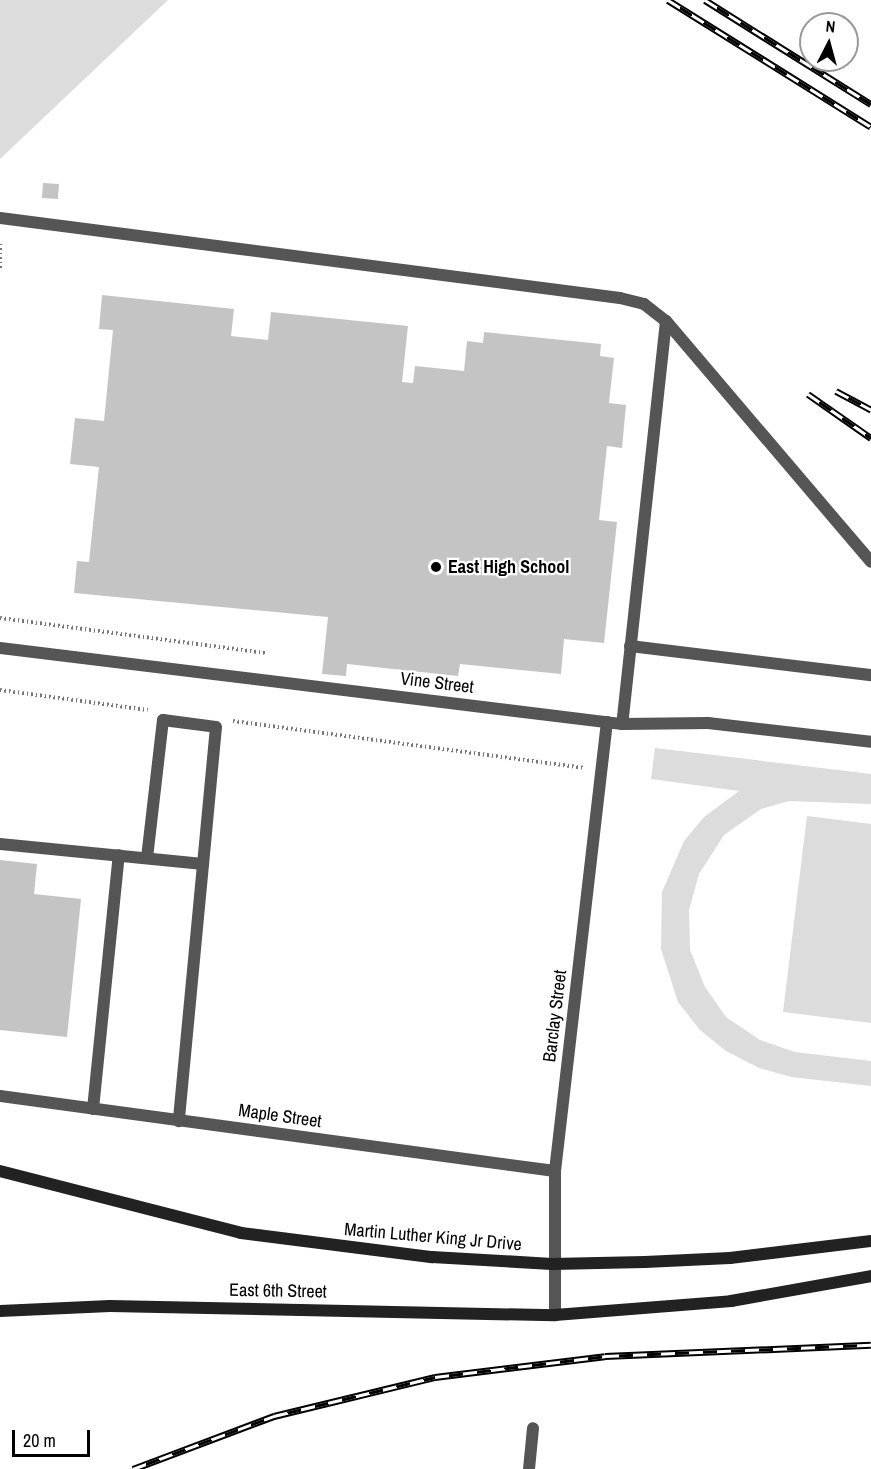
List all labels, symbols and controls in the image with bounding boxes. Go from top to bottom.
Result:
north arrow [799,12,859,72]
text: N [825,15,837,38]
place label: East High School [448,556,569,578]
marker: East High School [429,560,443,574]
street label: Vine Street [399,668,475,698]
street label: Barclay Street [539,969,571,1063]
street label: Maple Street [237,1099,323,1133]
street label: Martin Luther King Jr Drive [343,1218,523,1256]
street label: East 6th Street [229,1279,327,1303]
scale bar [15,1418,93,1456]
text: 20 m [23,1428,56,1453]

